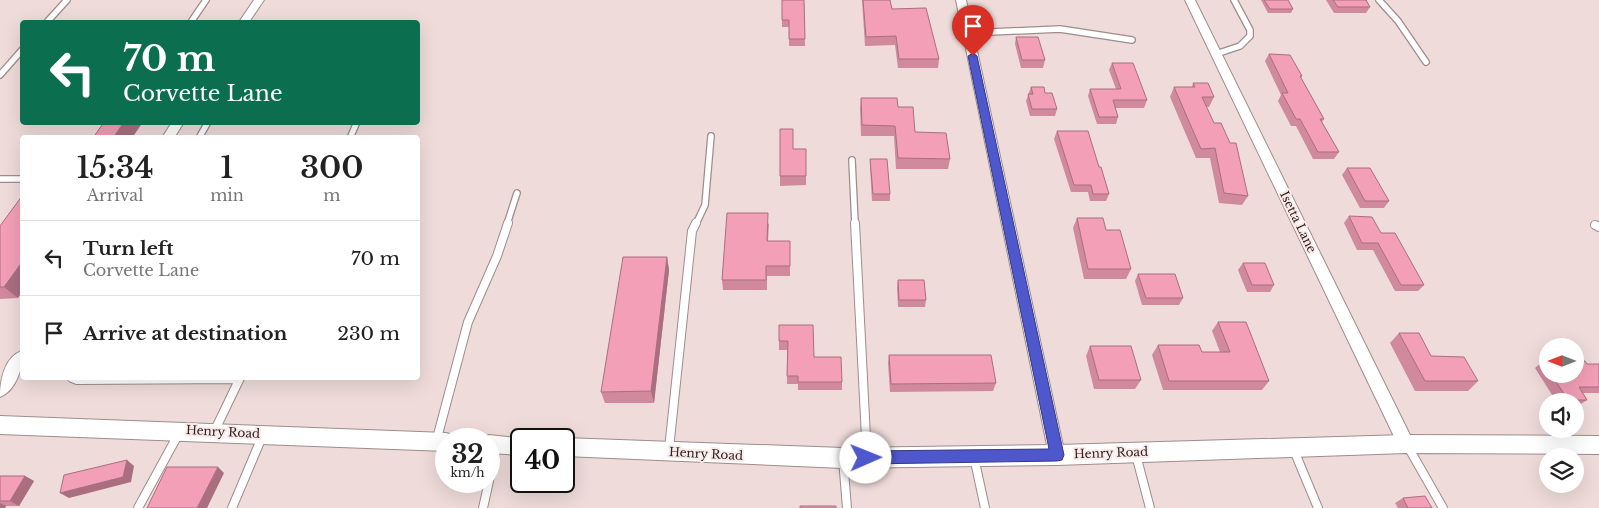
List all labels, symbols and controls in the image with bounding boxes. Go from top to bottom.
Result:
pin [952,5,994,56]
icon: arrive [959,12,987,40]
text: 70 m [123,37,216,80]
icon: left [40,40,105,105]
text: Corvette Lane [123,80,283,107]
text: 15:34 [76,149,154,186]
text: 1 [220,149,234,186]
text: 300 [300,149,364,186]
text: Arrival [87,185,143,205]
text: min [210,185,244,205]
text: m [323,185,340,205]
street label: Isetta Lane [1277,188,1320,255]
text: Turn left [83,237,174,260]
icon: left [40,244,68,272]
text: 70 m [351,247,400,270]
text: Corvette Lane [83,260,199,280]
icon: arrive [40,319,68,347]
text: Arrive at destination [83,322,287,345]
text: 230 m [337,322,400,345]
north arrow [1539,338,1584,382]
map controls [1539,338,1584,493]
button: sound [1539,393,1584,438]
street label: Henry Road [186,422,261,441]
speed limit sign: 40 [510,428,575,493]
position arrow [839,431,891,483]
text: 32 [451,439,484,470]
street label: Henry Road [669,444,744,463]
street label: Henry Road [1074,444,1148,461]
button: layers [1539,448,1584,493]
text: km/h [450,465,485,480]

